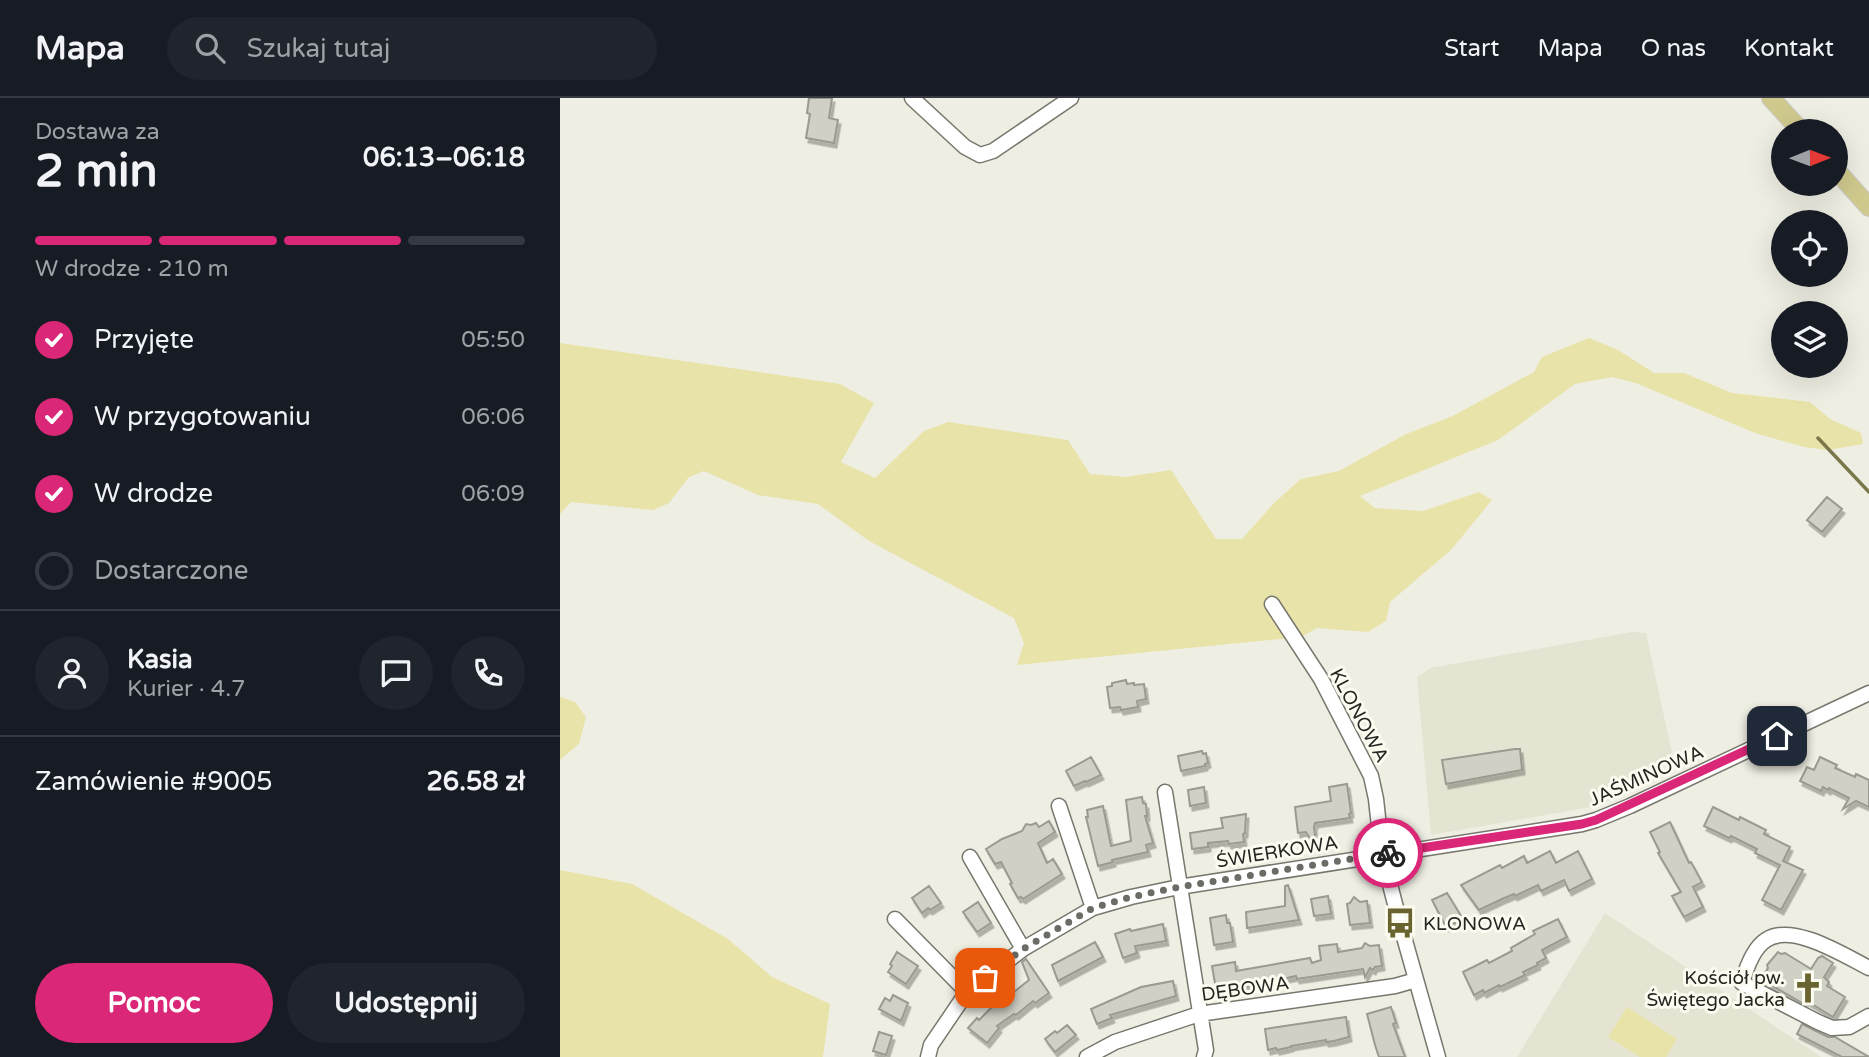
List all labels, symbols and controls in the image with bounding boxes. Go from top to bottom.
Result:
search box [167,17,657,80]
text: Mapa [35,29,125,68]
icon: search [191,29,229,67]
text: Szukaj tutaj [247,33,390,64]
text: Start [1444,34,1499,63]
text: Mapa [1537,34,1603,63]
text: O nas [1641,34,1706,63]
text: Kontakt [1744,34,1834,63]
text: Dostawa za [35,118,160,146]
north arrow [1771,119,1848,196]
map controls [1771,119,1848,378]
text: 06:13–06:18 [363,142,525,173]
text: 2 min [35,144,158,199]
button: locate [1771,210,1848,287]
text: W drodze · 210 m [35,255,229,283]
button: layers [1771,301,1848,378]
icon: check [35,321,73,359]
text: Przyjęte [94,324,194,355]
text: 05:50 [461,326,525,354]
icon: check [35,398,73,436]
text: W przygotowaniu [94,401,311,432]
text: 06:06 [461,403,525,431]
icon: check [35,475,73,513]
text: W drodze [94,478,213,509]
text: 06:09 [461,480,525,508]
text: Dostarczone [94,555,249,586]
button: person [35,636,109,710]
button: chat [359,636,433,710]
button: phone [451,636,525,710]
text: Kasia [127,644,193,675]
street label: KLONOWA [1325,665,1393,766]
text: Kurier · 4.7 [127,675,245,703]
pin [1747,706,1807,766]
icon: home [1758,717,1796,755]
street label: JAŚMINOWA [1586,740,1707,811]
text: Zamówienie #9005 [35,766,272,797]
text: 26.58 zł [426,766,525,797]
courier [1353,818,1423,888]
street label: ŚWIERKOWA [1215,831,1340,872]
icon: bike [1369,834,1407,872]
bus stop icon: KLONOWA [1383,906,1417,940]
place label: KLONOWA [1423,913,1526,935]
pin [955,948,1015,1008]
icon: bag [966,959,1004,997]
button: Pomoc [35,963,273,1043]
button: Udostępnij [287,963,525,1043]
place label: Kościół pw. Świętego Jacka [1647,967,1785,1011]
church icon: Kościół pw. Świętego Jacka [1791,971,1825,1005]
street label: DĘBOWA [1200,972,1290,1006]

